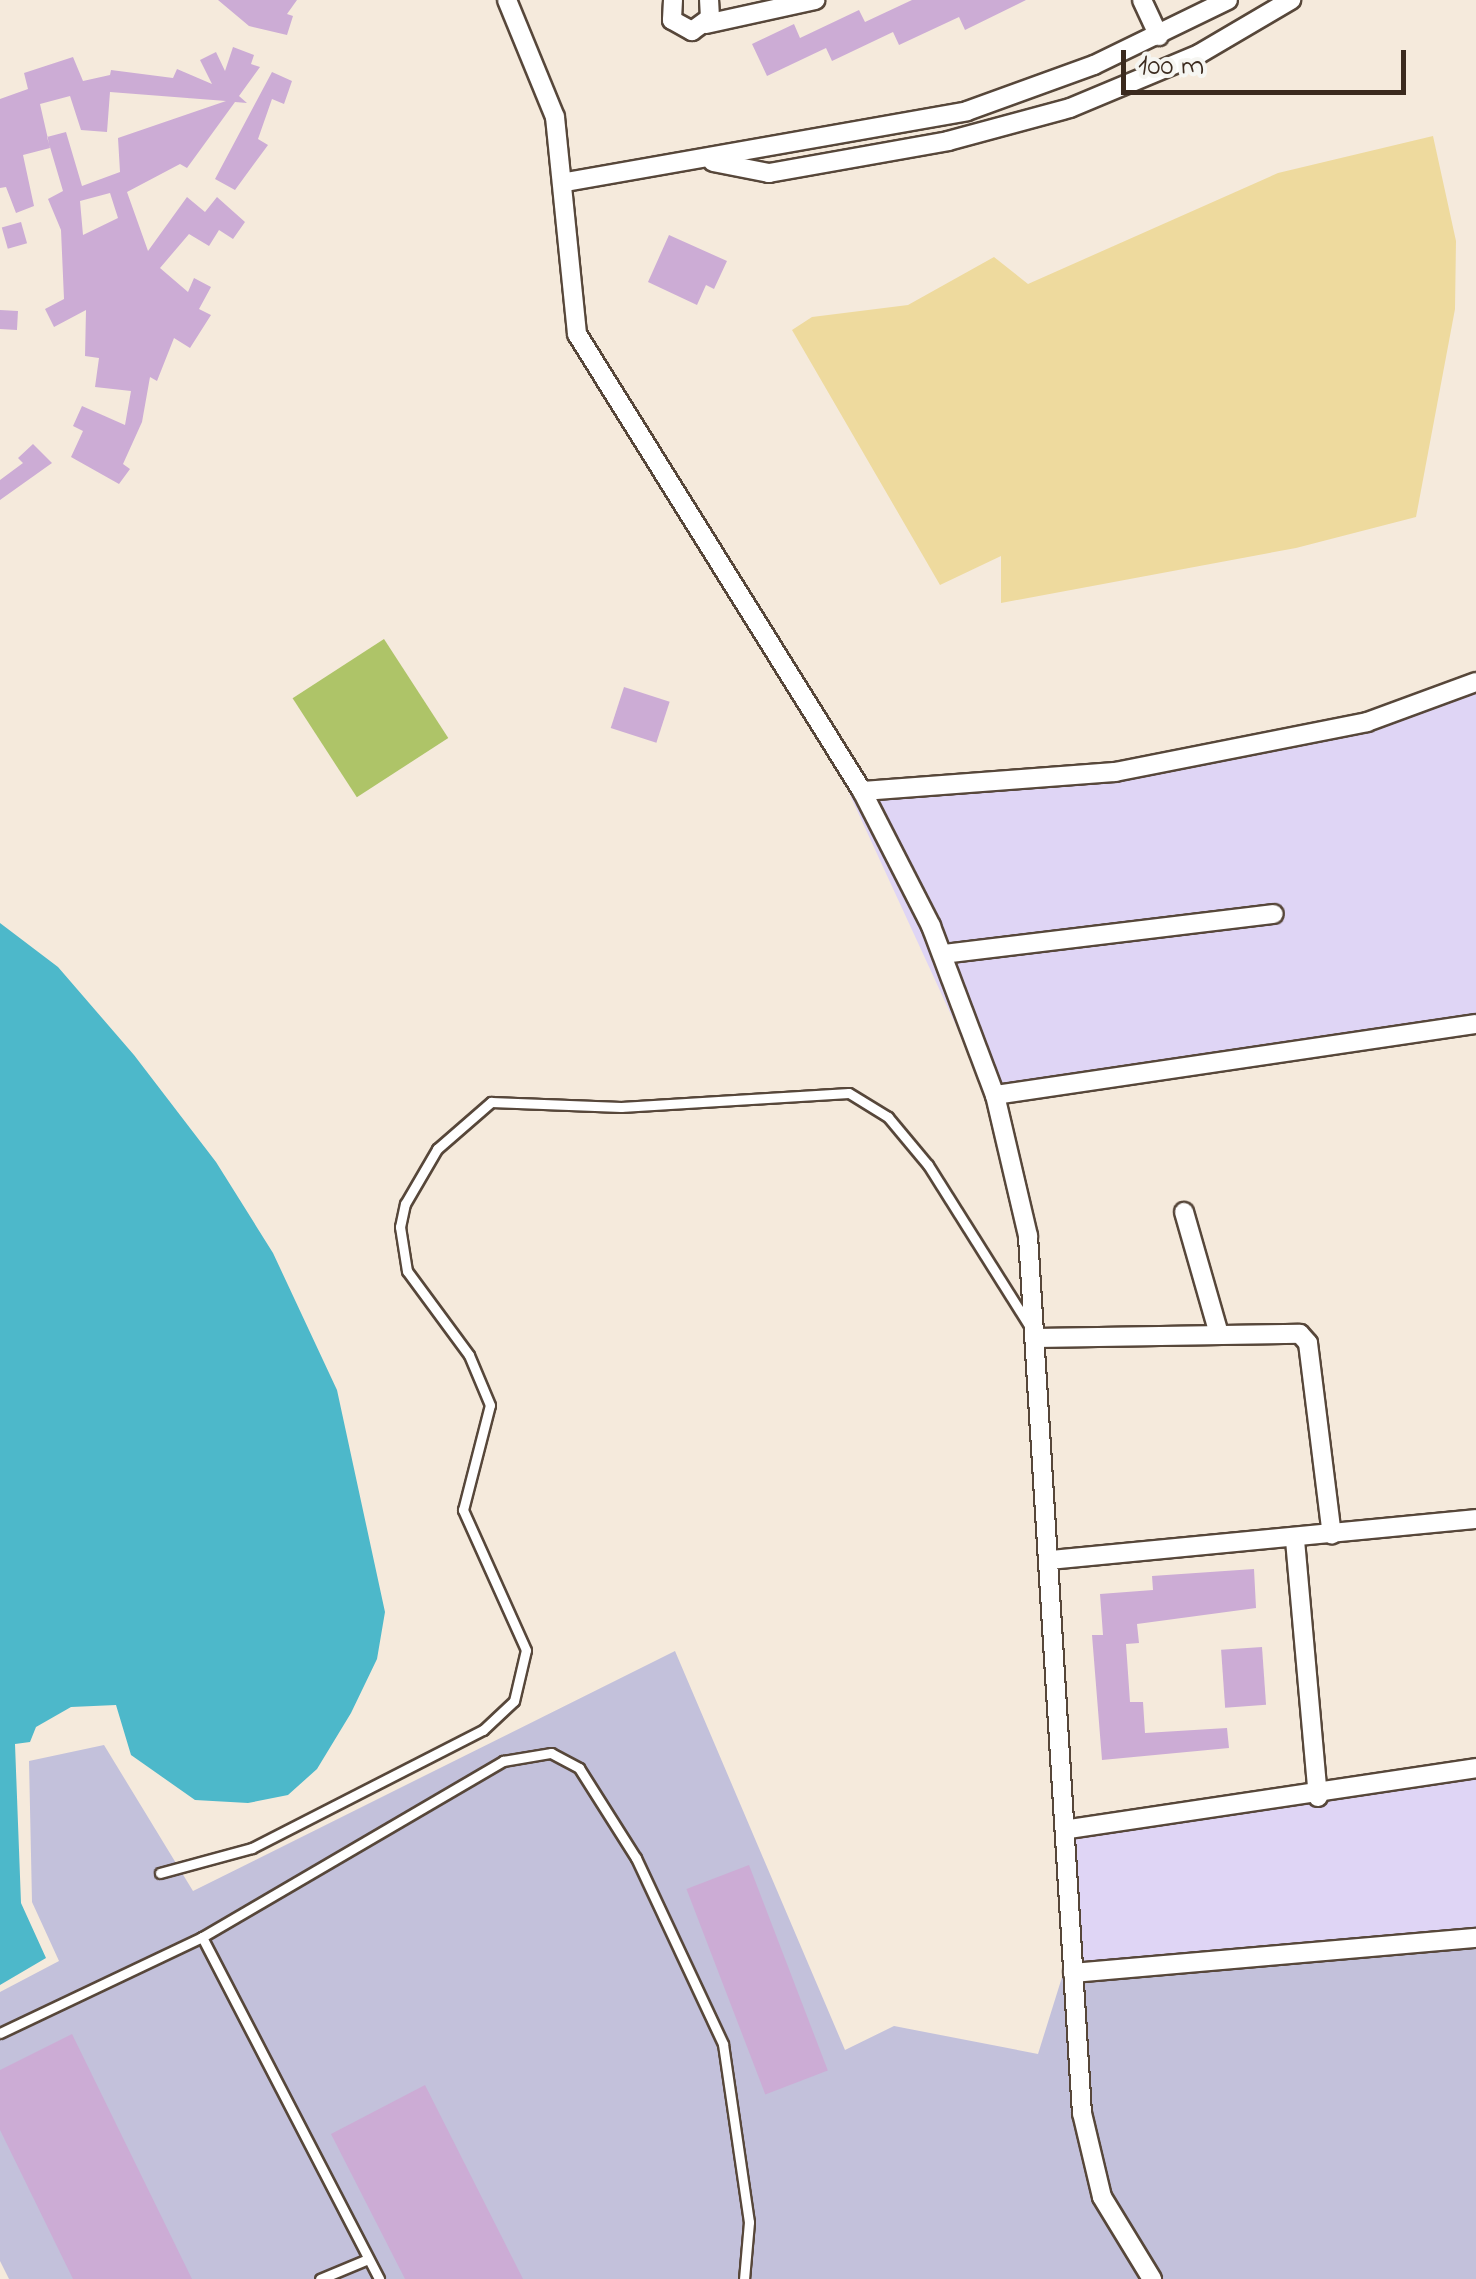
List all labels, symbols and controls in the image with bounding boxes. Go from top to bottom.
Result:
scale bar [1126,30,1411,92]
text: 100 m [1138,45,1204,89]

